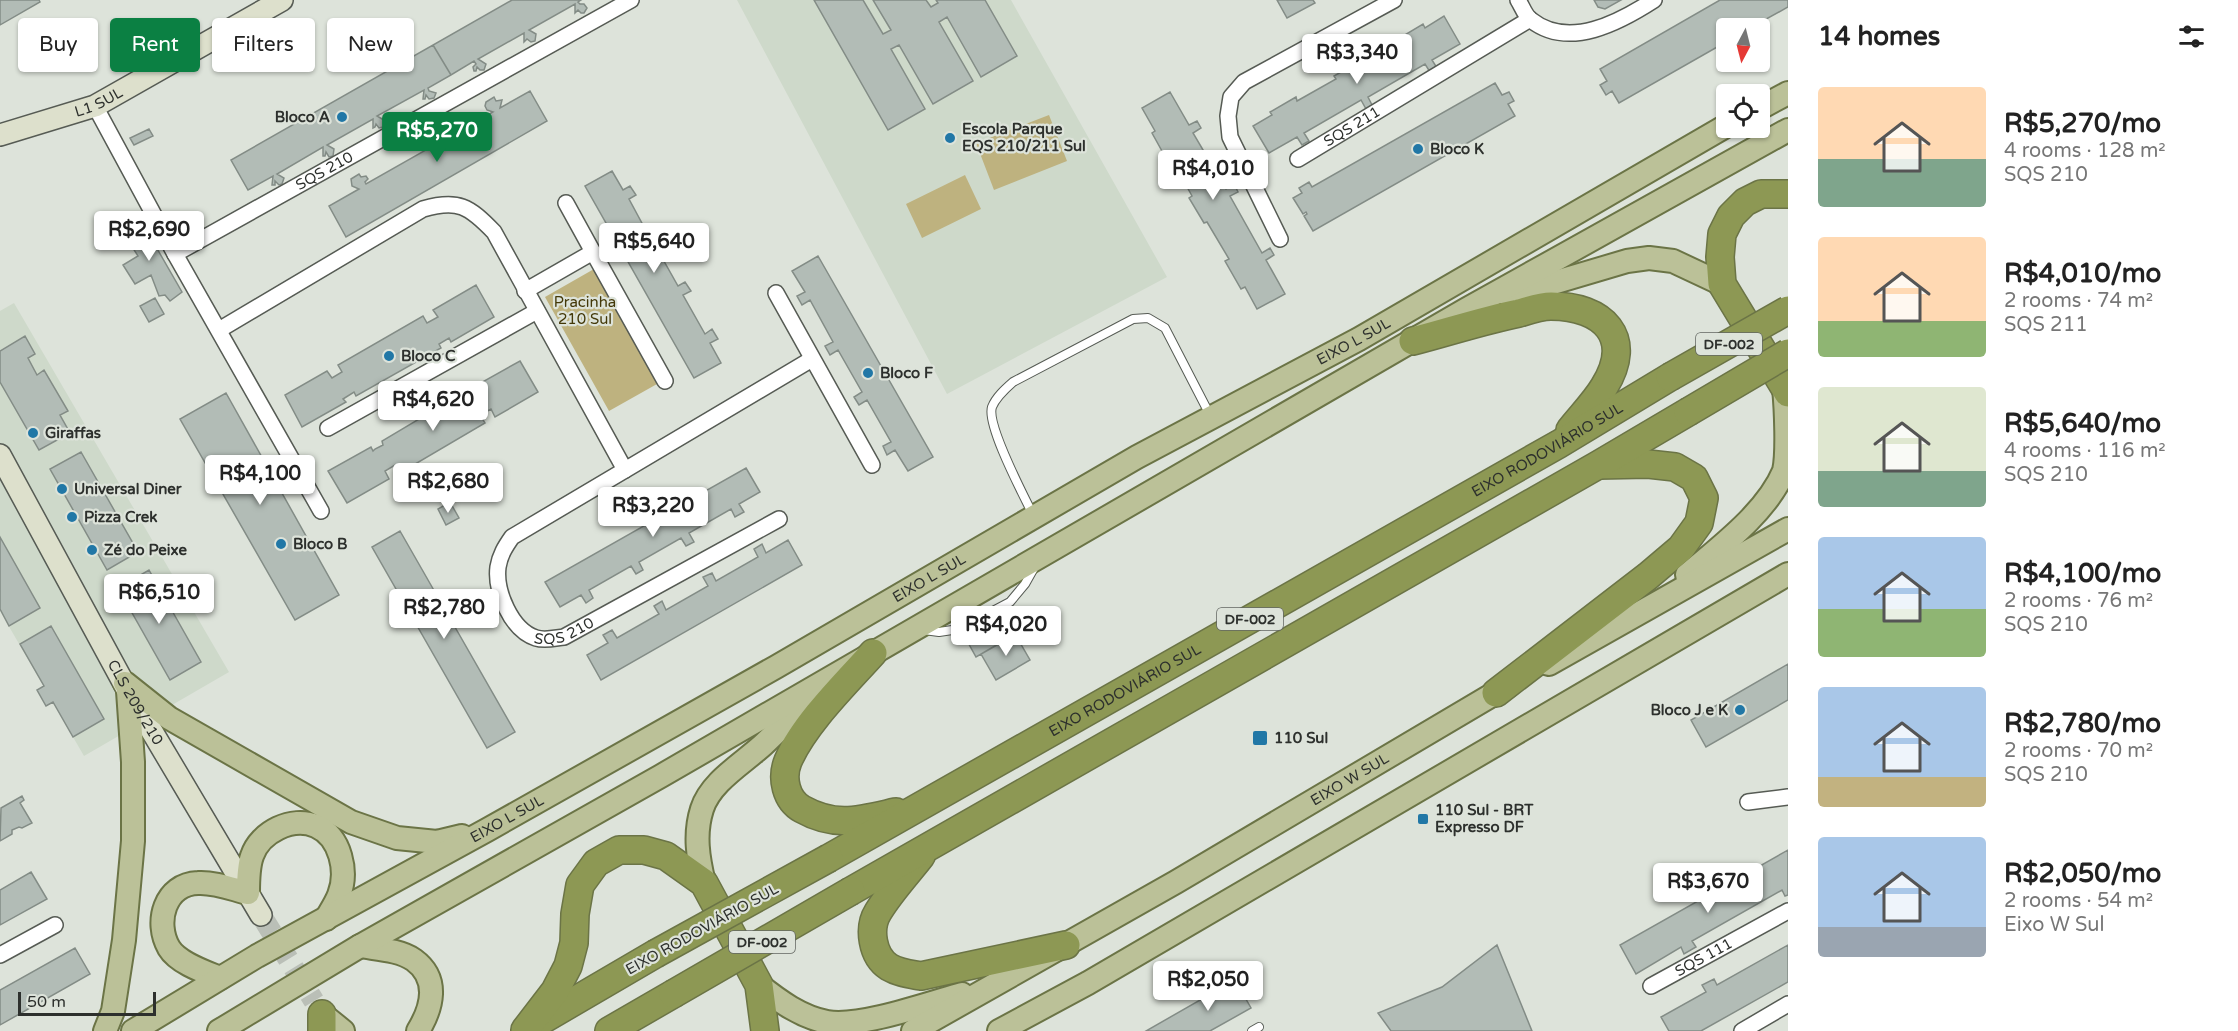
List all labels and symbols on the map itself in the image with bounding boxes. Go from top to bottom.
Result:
north arrow [1716,18,1770,72]
pin: R$3,340 [1302,34,1412,85]
street label: L1 SUL [72,83,126,121]
street label: SQS 211 [1320,103,1383,150]
place label: Bloco A [275,108,330,126]
marker: Bloco A [335,110,349,124]
pin: R$5,270 [382,112,492,163]
place label: Escola Parque EQS 210/211 Sul [962,120,1086,155]
marker: Escola Parque EQS 210/211 Sul [943,131,957,145]
place label: Bloco K [1430,140,1484,158]
marker: Bloco K [1411,142,1425,156]
street label: SQS 210 [293,148,356,194]
pin: R$4,010 [1158,150,1268,201]
pin: R$2,690 [94,211,204,262]
pin: R$5,640 [599,223,709,274]
park label: Pracinha 210 Sul [554,293,616,328]
street label: EIXO L SUL [1314,314,1394,369]
road number: DF-002 [1696,333,1762,355]
place label: Bloco C [401,347,456,365]
marker: Bloco C [382,349,396,363]
place label: Bloco F [880,364,933,382]
marker: Bloco F [861,366,875,380]
pin: R$4,620 [378,381,488,432]
street label: EIXO RODOVIÁRIO SUL [1468,399,1626,501]
place label: Giraffas [45,424,101,442]
marker: Giraffas [26,426,40,440]
pin: R$4,100 [205,455,315,506]
pin: R$2,680 [393,463,503,514]
place label: Universal Diner [74,480,182,498]
marker: Universal Diner [55,482,69,496]
pin: R$3,220 [598,487,708,538]
place label: Pizza Crek [84,508,157,526]
marker: Pizza Crek [65,510,79,524]
place label: Bloco B [293,535,348,553]
marker: Bloco B [274,537,288,551]
place label: Zé do Peixe [104,541,187,559]
marker: Zé do Peixe [85,543,99,557]
street label: EIXO L SUL [889,550,969,606]
pin: R$6,510 [104,574,214,625]
pin: R$2,780 [389,589,499,640]
pin: R$4,020 [951,606,1061,657]
road number: DF-002 [1217,608,1283,630]
street label: SQS 210 [532,613,597,649]
street label: EIXO RODOVIÁRIO SUL [1046,640,1204,741]
street label: CLS 209/210 [104,657,167,748]
place label: Bloco J e K [1651,701,1728,719]
marker: Bloco J e K [1733,703,1747,717]
marker: 110 Sul [1251,729,1269,747]
place label: 110 Sul [1274,729,1328,747]
street label: EIXO W SUL [1307,749,1392,809]
street label: EIXO L SUL [467,791,547,846]
place label: 110 Sul - BRT Expresso DF [1435,801,1534,837]
marker: 110 Sul - BRT Expresso DF [1416,812,1430,826]
pin: R$3,670 [1653,863,1763,914]
street label: EIXO RODOVIÁRIO SUL [622,879,782,979]
road number: DF-002 [729,931,795,953]
street label: SQS 111 [1672,934,1736,980]
pin: R$2,050 [1153,961,1263,1012]
scale bar [18,989,156,1016]

